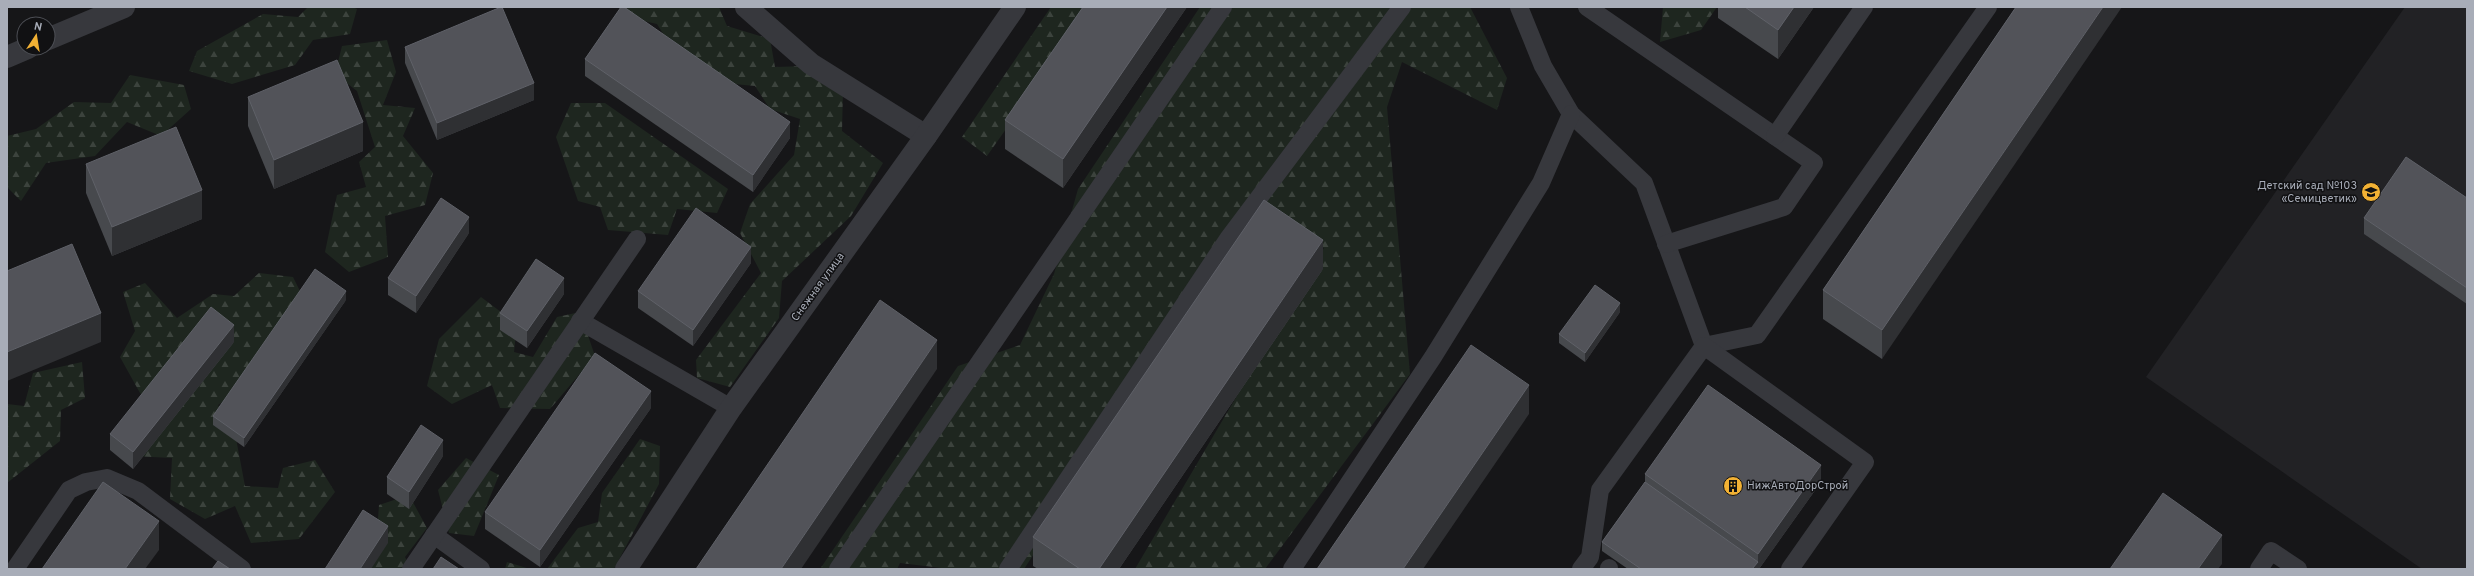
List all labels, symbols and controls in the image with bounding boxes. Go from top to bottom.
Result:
north arrow [16,16,56,56]
text: N [33,20,43,35]
place label: Детский сад №103 «Семицветик» [2257,179,2357,206]
school or university icon: Детский сад №103 «Семицветик» [2360,181,2382,203]
street label: Снежная улица [788,250,848,324]
building icon: НижАвтоДорСтрой [1722,475,1744,497]
place label: НижАвтоДорСтрой [1747,479,1848,493]

